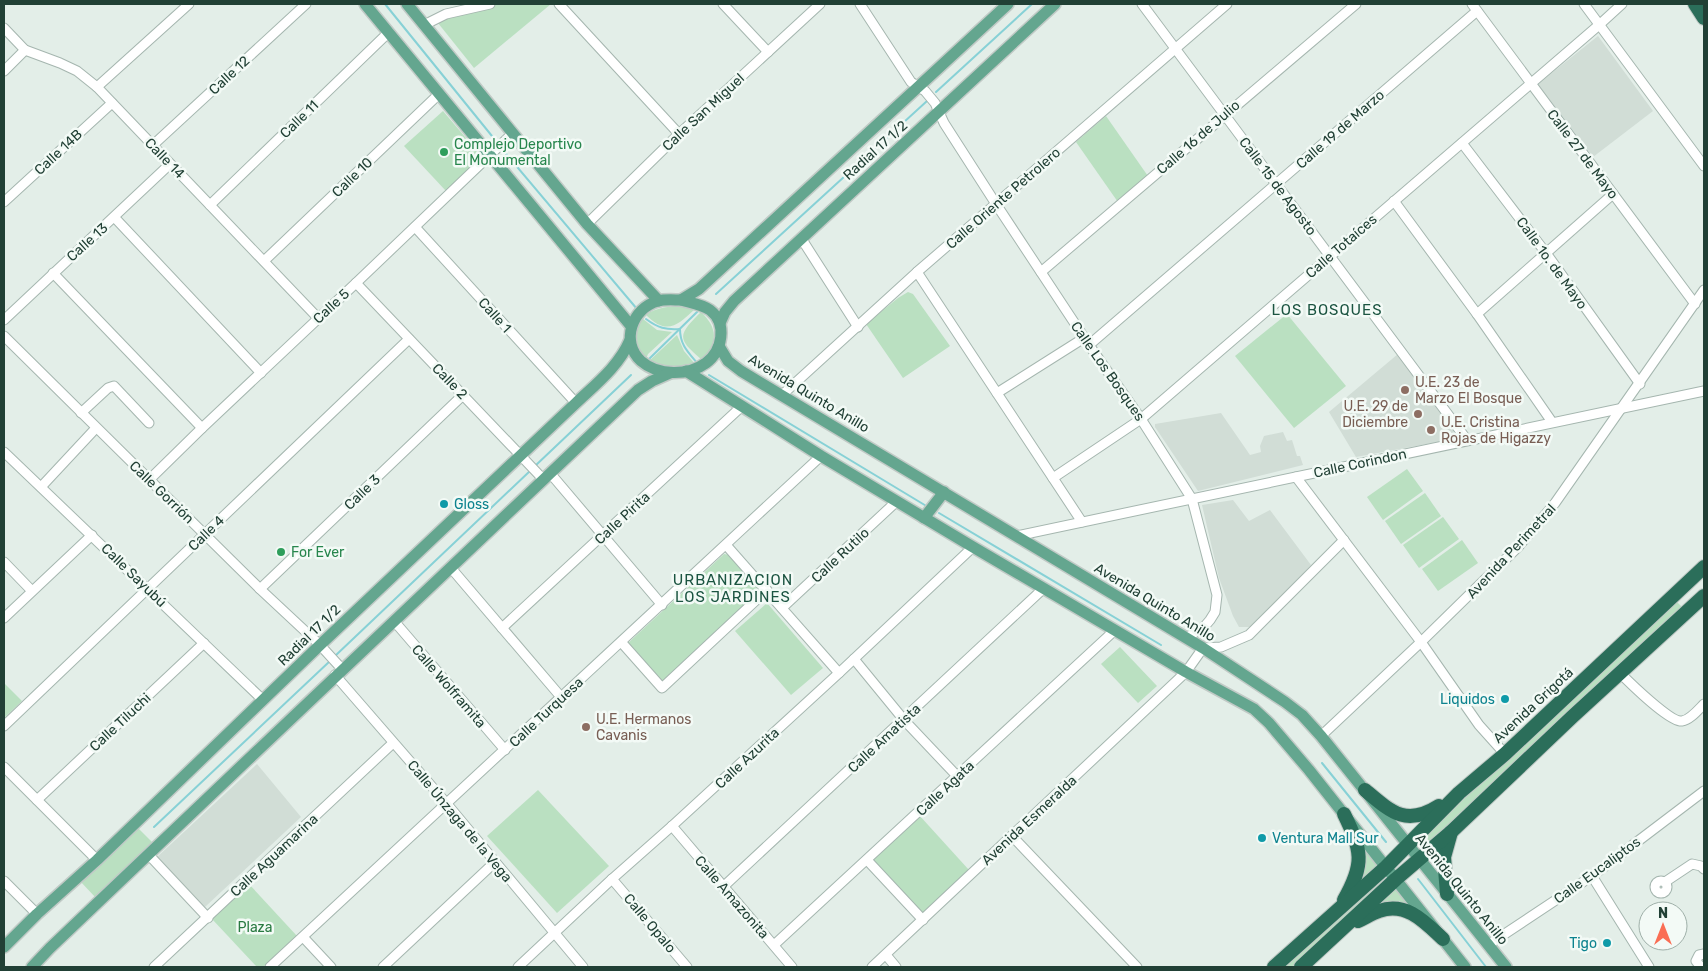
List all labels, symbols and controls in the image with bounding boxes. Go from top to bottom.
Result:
street label: Calle 12 [206,52,253,98]
street label: Calle San Miguel [659,70,748,155]
street label: Calle 19 de Marzo [1293,86,1388,172]
street label: Calle 11 [276,97,322,142]
street label: Calle 16 de Julio [1153,97,1243,178]
street label: Calle 27 de Mayo [1543,106,1622,202]
street label: Radial 17 1/2 [840,117,911,184]
street label: Calle 14B [31,126,86,179]
street label: Calle 15 de Agosto [1235,134,1320,239]
street label: Calle 14 [141,135,188,182]
place label: Complejo Deportivo El Monumental [454,136,582,169]
street label: Calle Oriente Petrolero [943,144,1064,253]
marker: Complejo Deportivo El Monumental [438,146,450,158]
street label: Calle 10 [328,154,376,201]
street label: Calle Totaíces [1302,211,1380,282]
street label: Calle 1o. de Mayo [1512,214,1591,313]
street label: Calle 13 [63,219,111,265]
street label: Calle 5 [310,285,353,327]
street label: Calle 1 [475,294,515,336]
district label: LOS BOSQUES [1271,301,1383,319]
street label: Calle Los Bosques [1067,318,1148,424]
street label: Avenida Quinto Anillo [745,351,872,436]
street label: Calle 2 [428,360,471,403]
place label: U.E. 23 de Marzo El Bosque [1415,374,1522,407]
marker: U.E. 23 de Marzo El Bosque [1399,384,1411,396]
place label: U.E. 29 de Diciembre [1342,398,1408,431]
marker: U.E. 29 de Diciembre [1412,408,1424,420]
place label: U.E. Cristina Rojas de Higazzy [1441,414,1551,447]
marker: U.E. Cristina Rojas de Higazzy [1425,424,1437,436]
street label: Calle Corindon [1312,445,1408,482]
street label: Calle Gorrión [126,457,197,527]
street label: Calle 3 [341,471,384,514]
street label: Calle Pirita [591,488,654,548]
place label: Gloss [454,496,489,513]
marker: Gloss [438,498,450,510]
street label: Avenida Perimetral [1463,501,1560,602]
street label: Calle 4 [185,512,228,555]
street label: Calle Rutilo [808,524,873,586]
street label: Calle Sayubú [97,540,170,611]
place label: For Ever [291,544,345,561]
marker: For Ever [275,546,287,558]
street label: Avenida Quinto Anillo [1091,560,1218,645]
district label: URBANIZACION LOS JARDINES [673,571,793,606]
street label: Radial 17 1/2 [274,601,344,669]
street label: Calle Wolframita [408,641,489,731]
street label: Avenida Grigotá [1490,664,1577,747]
street label: Calle Turquesa [506,674,587,751]
street label: Calle Tiluchi [86,690,155,755]
place label: Liquidos [1440,691,1495,708]
marker: Liquidos [1499,693,1511,705]
street label: Calle Amatista [844,700,924,776]
place label: U.E. Hermanos Cavanis [596,711,691,744]
marker: U.E. Hermanos Cavanis [580,721,592,733]
street label: Calle Azurita [712,724,783,792]
street label: Calle Únzaga de la Vega [404,756,516,886]
street label: Calle Agata [913,757,978,820]
street label: Avenida Esmeralda [978,772,1080,869]
street label: Calle Aguamarina [227,810,322,900]
place label: Ventura Mall Sur [1272,830,1379,847]
street label: Avenida Quinto Anillo [1412,830,1512,948]
marker: Ventura Mall Sur [1256,832,1268,844]
street label: Calle Eucaliptos [1551,833,1644,908]
street label: Calle Amazonita [691,852,772,942]
street label: Calle Opalo [620,890,679,956]
north arrow [1638,901,1688,951]
text: N [1658,905,1668,922]
park label: Plaza [238,919,272,936]
place label: Tigo [1569,935,1597,952]
marker: Tigo [1601,937,1613,949]

